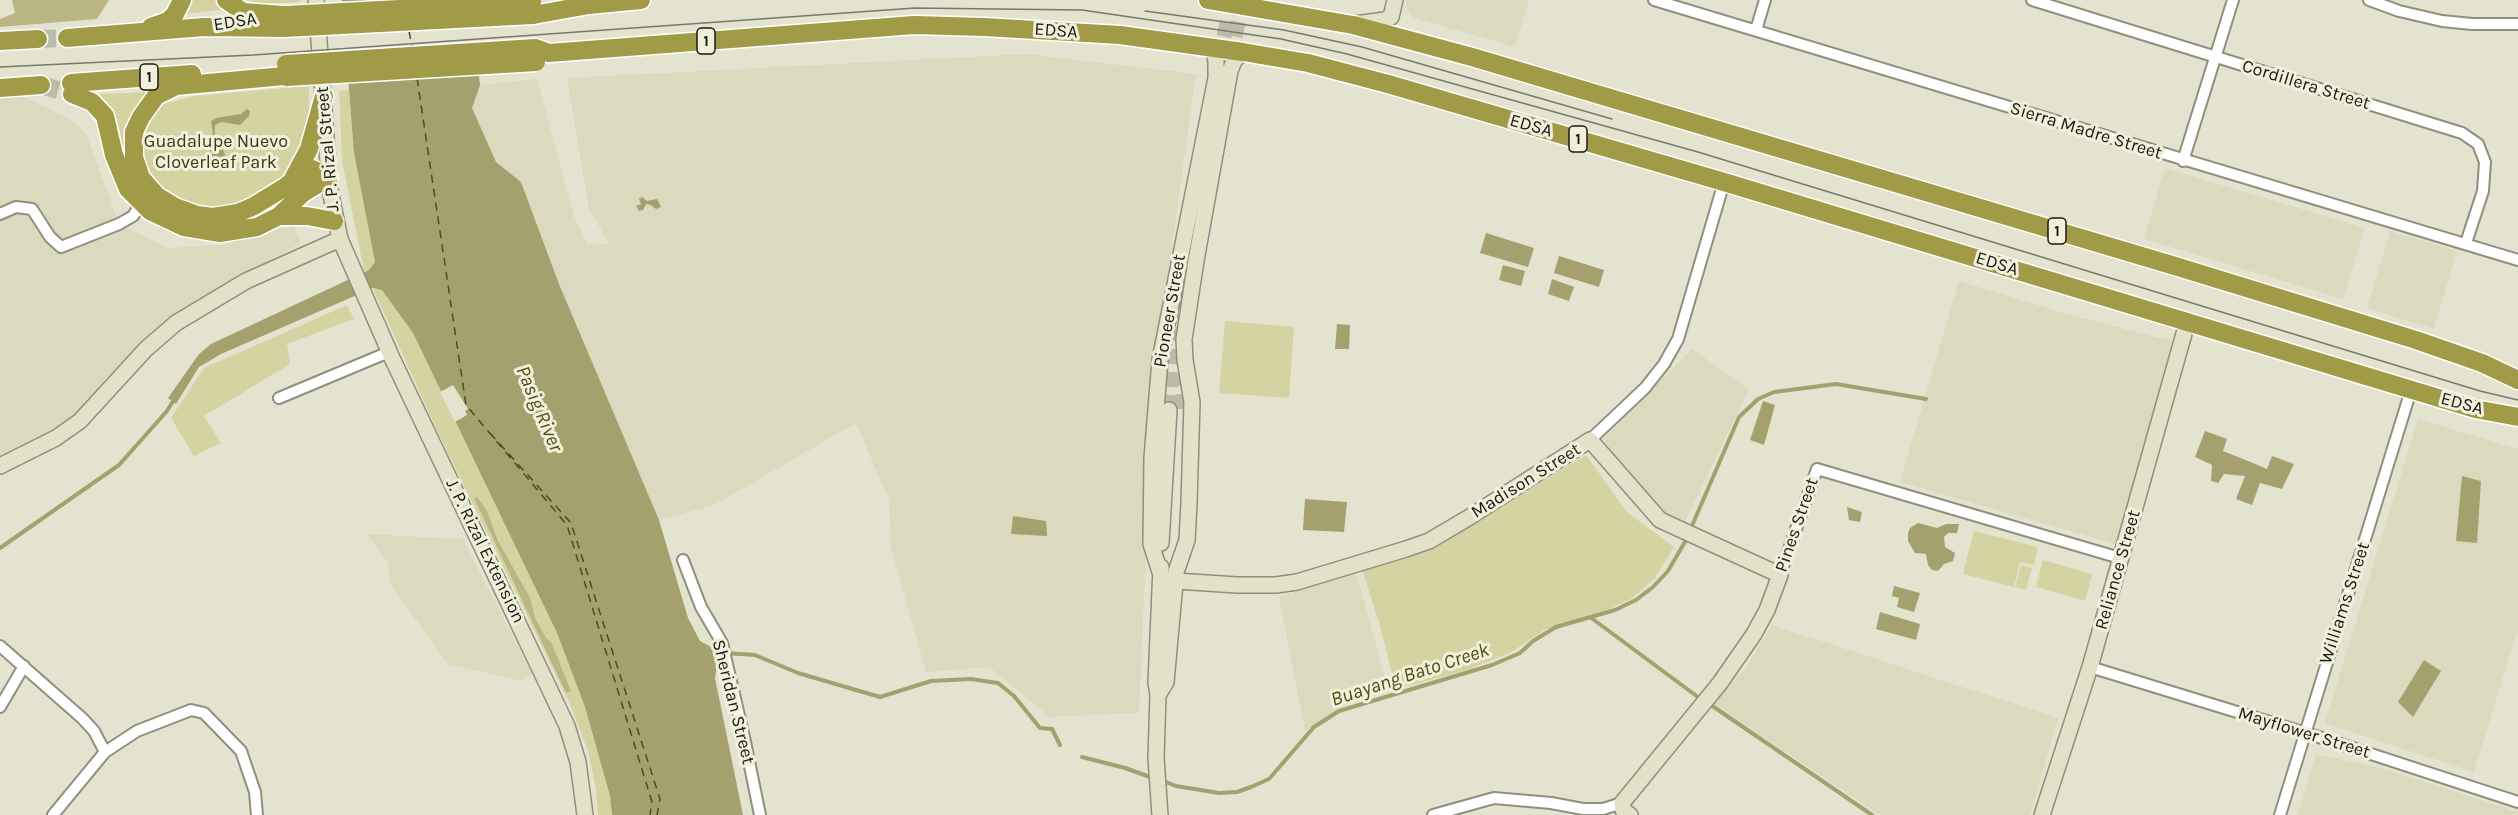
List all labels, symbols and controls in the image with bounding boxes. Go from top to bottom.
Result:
street label: EDSA [212,8,258,36]
street label: EDSA [1034,19,1078,43]
road number: 1 [697,28,715,54]
street label: Cordillera Street [2239,55,2373,115]
road number: 1 [140,64,158,90]
street label: J. P. Rizal Street [312,85,344,213]
street label: Sierra Madre Street [2007,98,2165,164]
street label: EDSA [1507,110,1555,142]
road number: 1 [1569,126,1587,152]
park label: Guadalupe Nuevo Cloverleaf Park [144,131,288,174]
road number: 1 [2048,218,2066,244]
street label: EDSA [1973,247,2021,281]
street label: Pioneer Street [1149,253,1191,369]
water label: Pasig River [510,362,568,456]
street label: EDSA [2438,388,2486,420]
street label: Madison Street [1467,439,1585,523]
street label: J. P. Rizal Extension [441,475,529,627]
street label: Pines Street [1771,475,1823,575]
street label: Reliance Street [2091,508,2145,632]
street label: Williams Street [2315,539,2375,667]
street label: Sheridan Street [707,637,759,767]
water label: Buayang Bato Creek [1328,638,1492,712]
street label: Mayflower Street [2235,703,2373,763]

